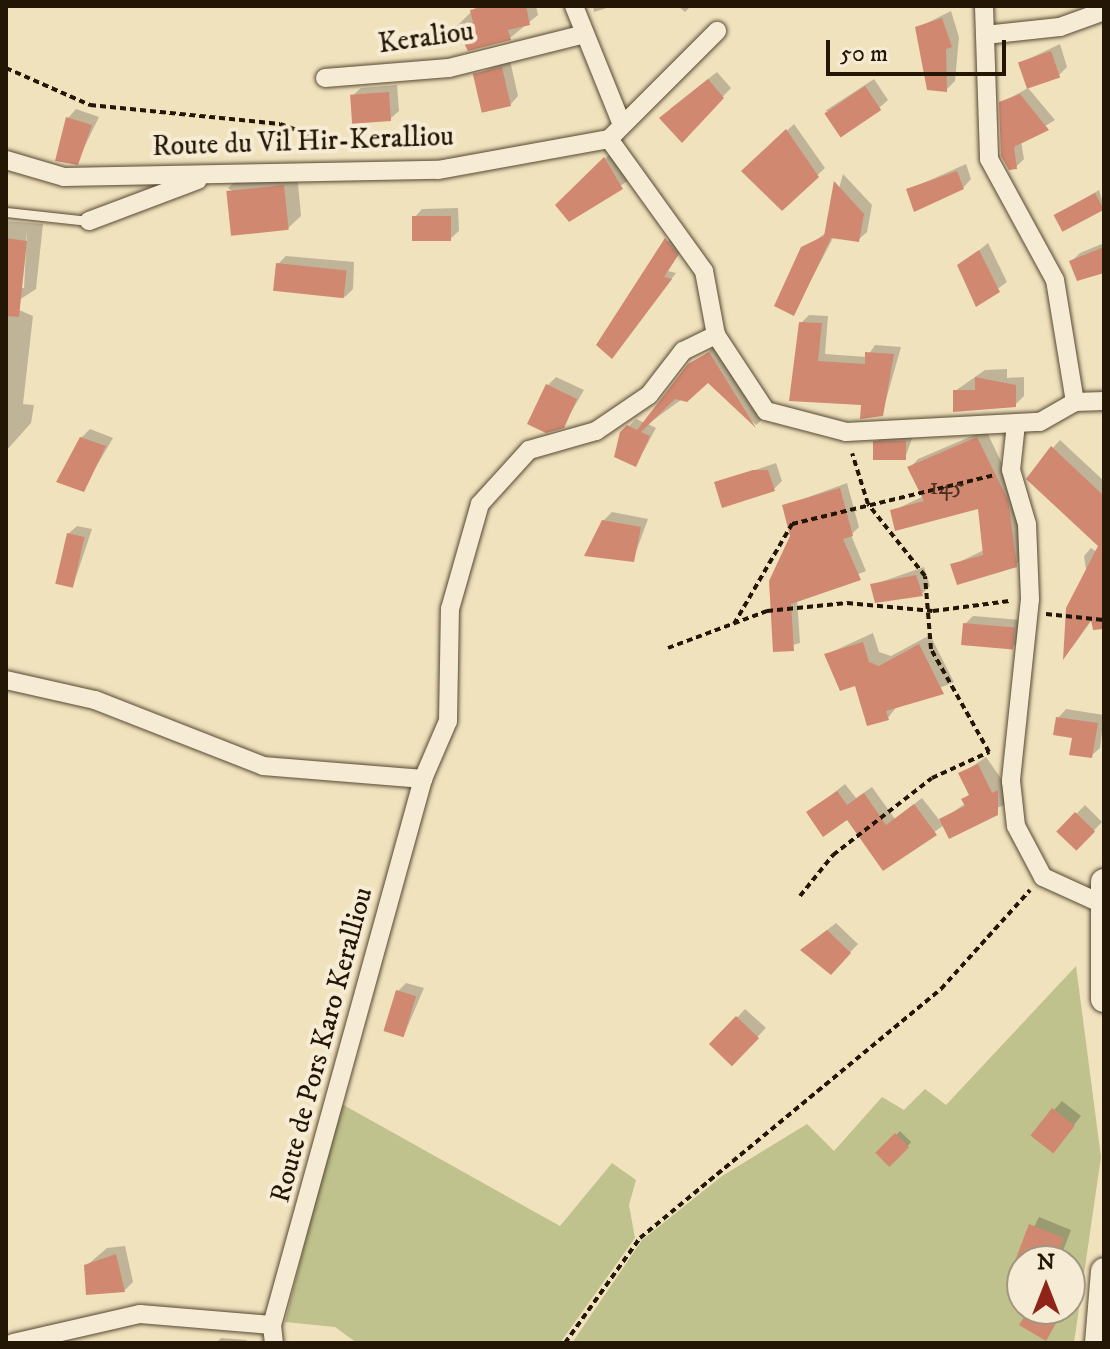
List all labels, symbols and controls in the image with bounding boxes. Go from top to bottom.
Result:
street label: Keraliou [376,15,476,61]
scale bar [830,24,1010,74]
text: 50 m [840,39,888,69]
street label: Route du Vil Hir-Keralliou [152,120,454,164]
house number: 145 [930,474,964,502]
street label: Route de Pors Karo Keralliou [264,884,380,1206]
north arrow [1006,1245,1086,1325]
text: N [1037,1249,1055,1276]

